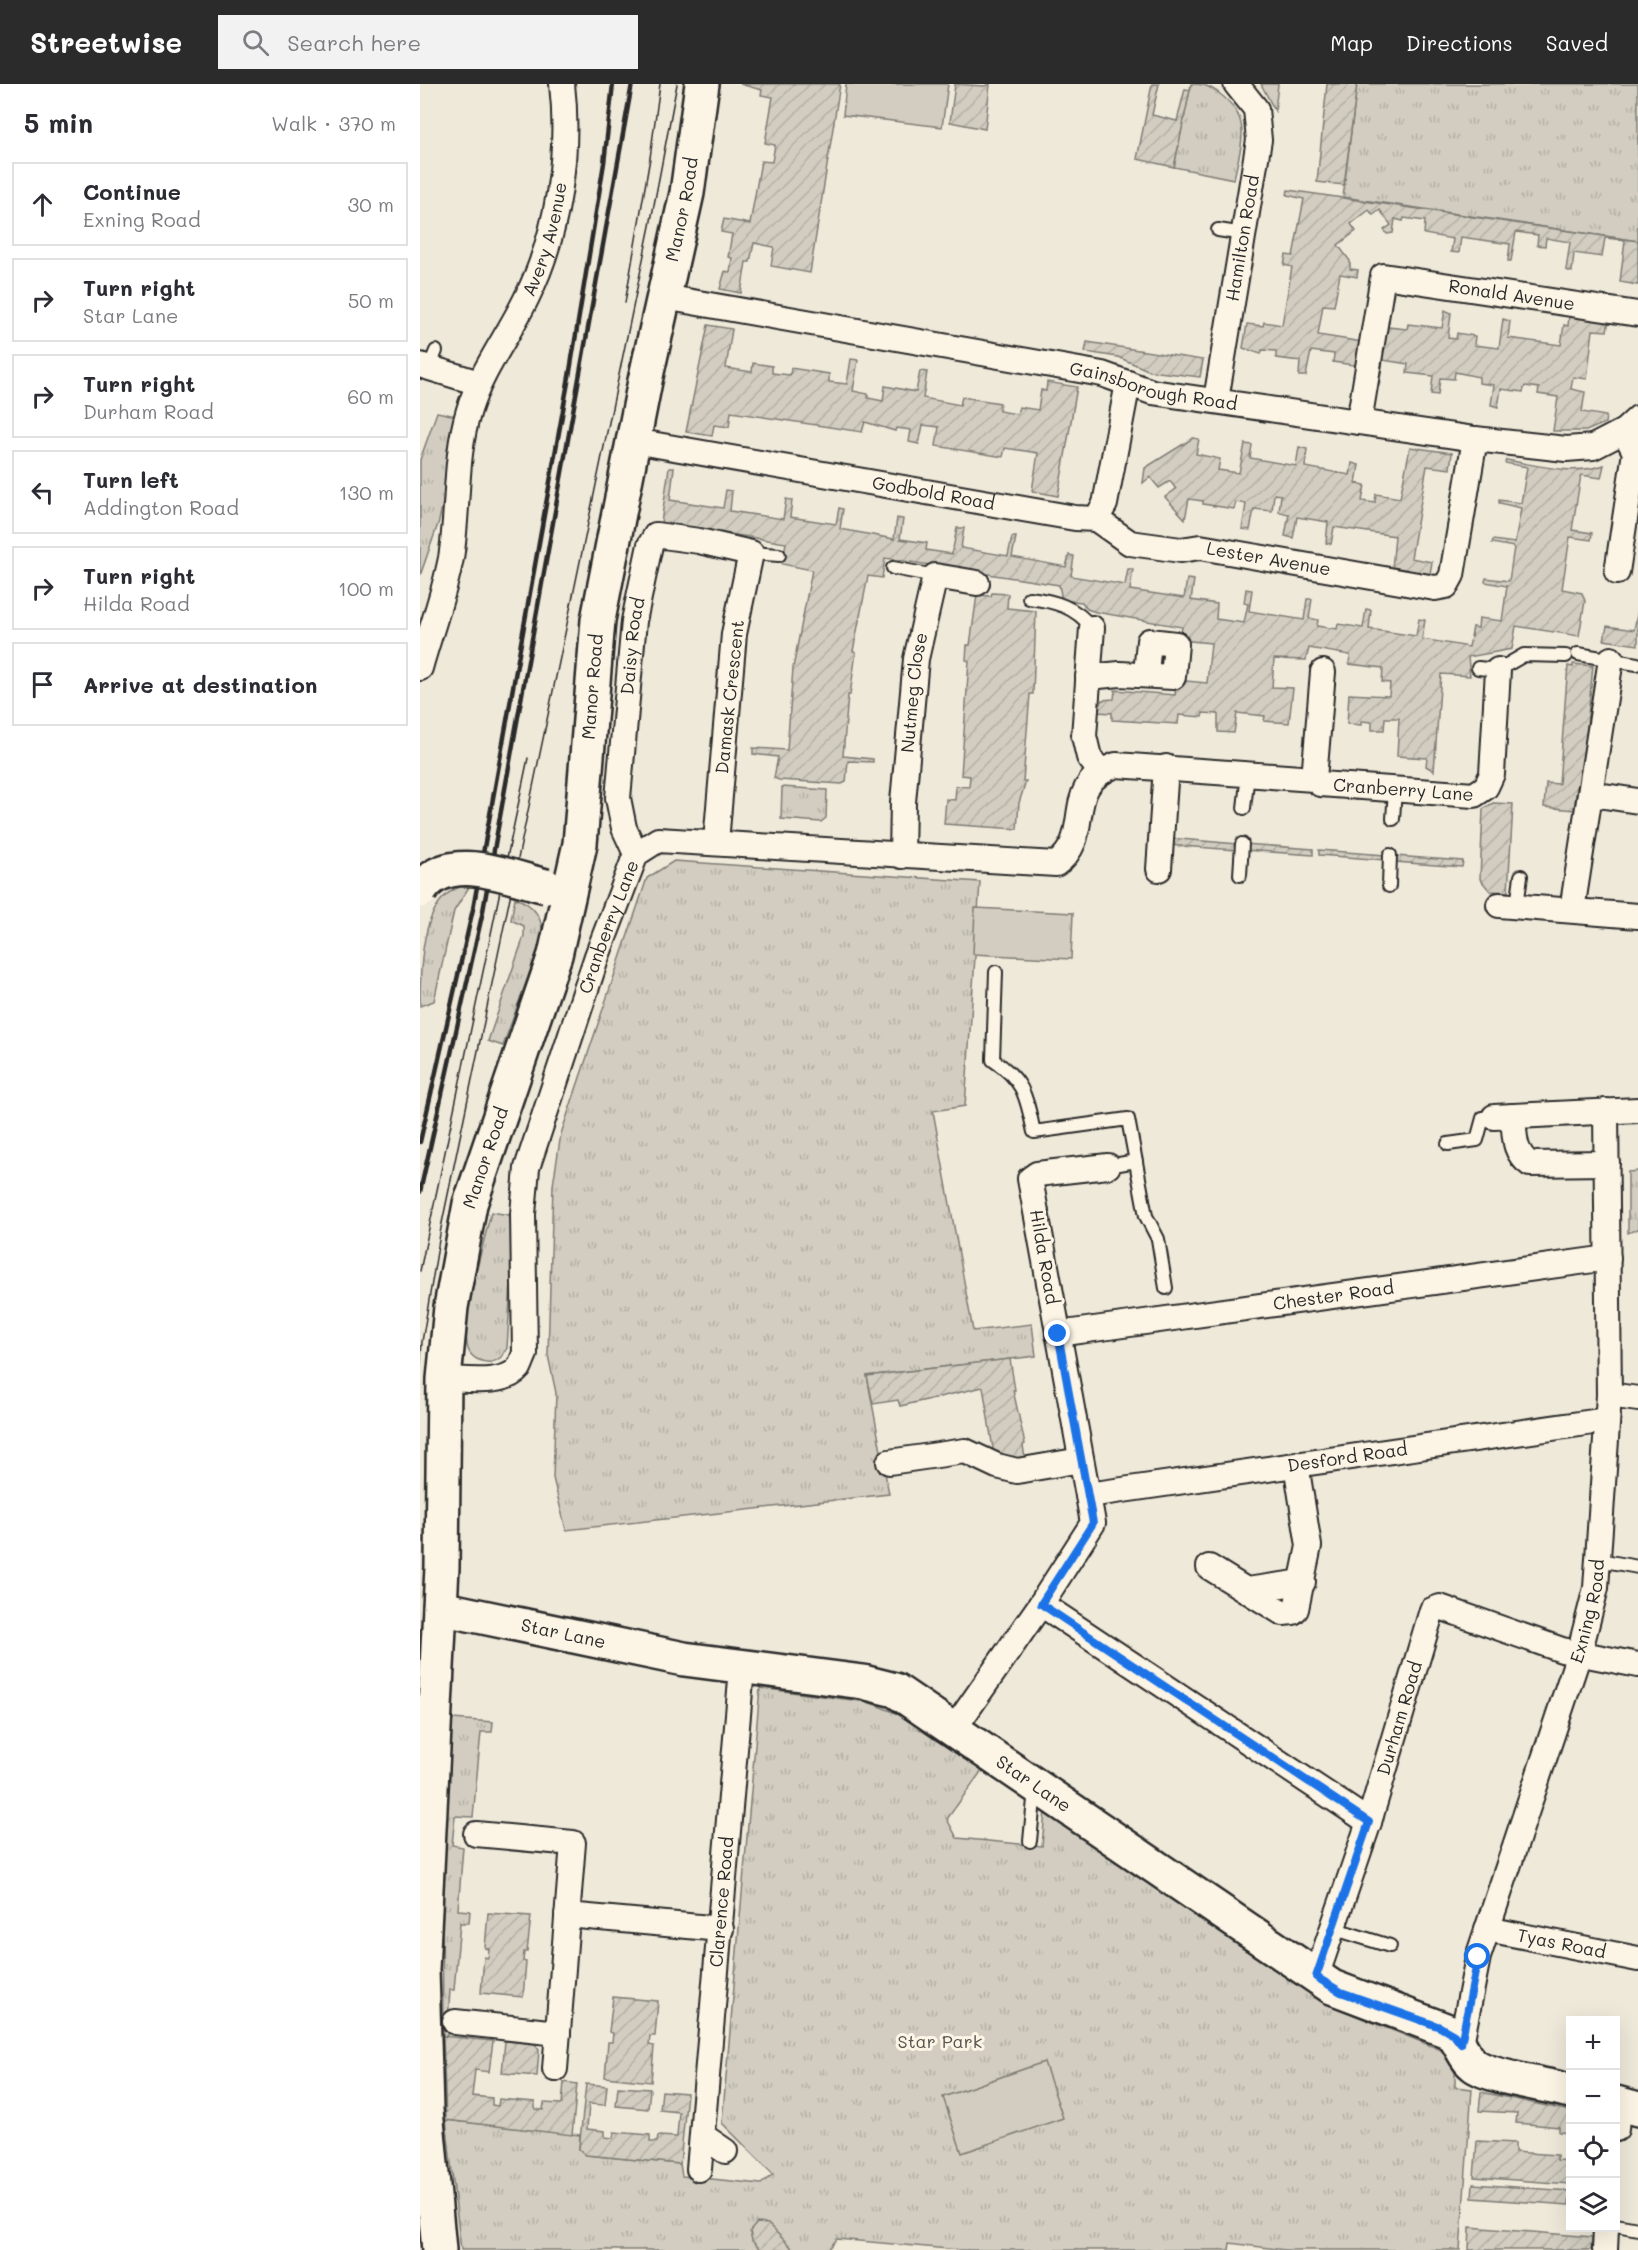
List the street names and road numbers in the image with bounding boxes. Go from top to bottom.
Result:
street label: Manor Road [659,156,703,264]
street label: Hamilton Road [1220,173,1264,303]
street label: Avery Avenue [516,180,572,300]
street label: Ronald Avenue [1447,273,1577,315]
street label: Gainsborough Road [1068,356,1239,415]
street label: Godbold Road [870,470,997,515]
street label: Lester Avenue [1205,535,1333,581]
street label: Daisy Road [614,595,650,696]
street label: Damask Crescent [709,619,749,775]
street label: Nutmeg Close [895,630,933,754]
street label: Manor Road [575,633,608,740]
street label: Cranberry Lane [1332,772,1475,806]
street label: Cranberry Lane [572,856,644,997]
street label: Manor Road [456,1104,513,1212]
street label: Hilda Road [1025,1207,1065,1306]
street label: Chester Road [1271,1275,1395,1315]
street label: Desford Road [1286,1436,1409,1477]
street label: Exning Road [1564,1558,1609,1666]
street label: Star Lane [519,1612,608,1653]
street label: Durham Road [1371,1658,1427,1778]
street label: Star Lane [992,1749,1076,1817]
street label: Clarence Road [703,1836,738,1968]
street label: Tyas Road [1515,1922,1608,1963]

